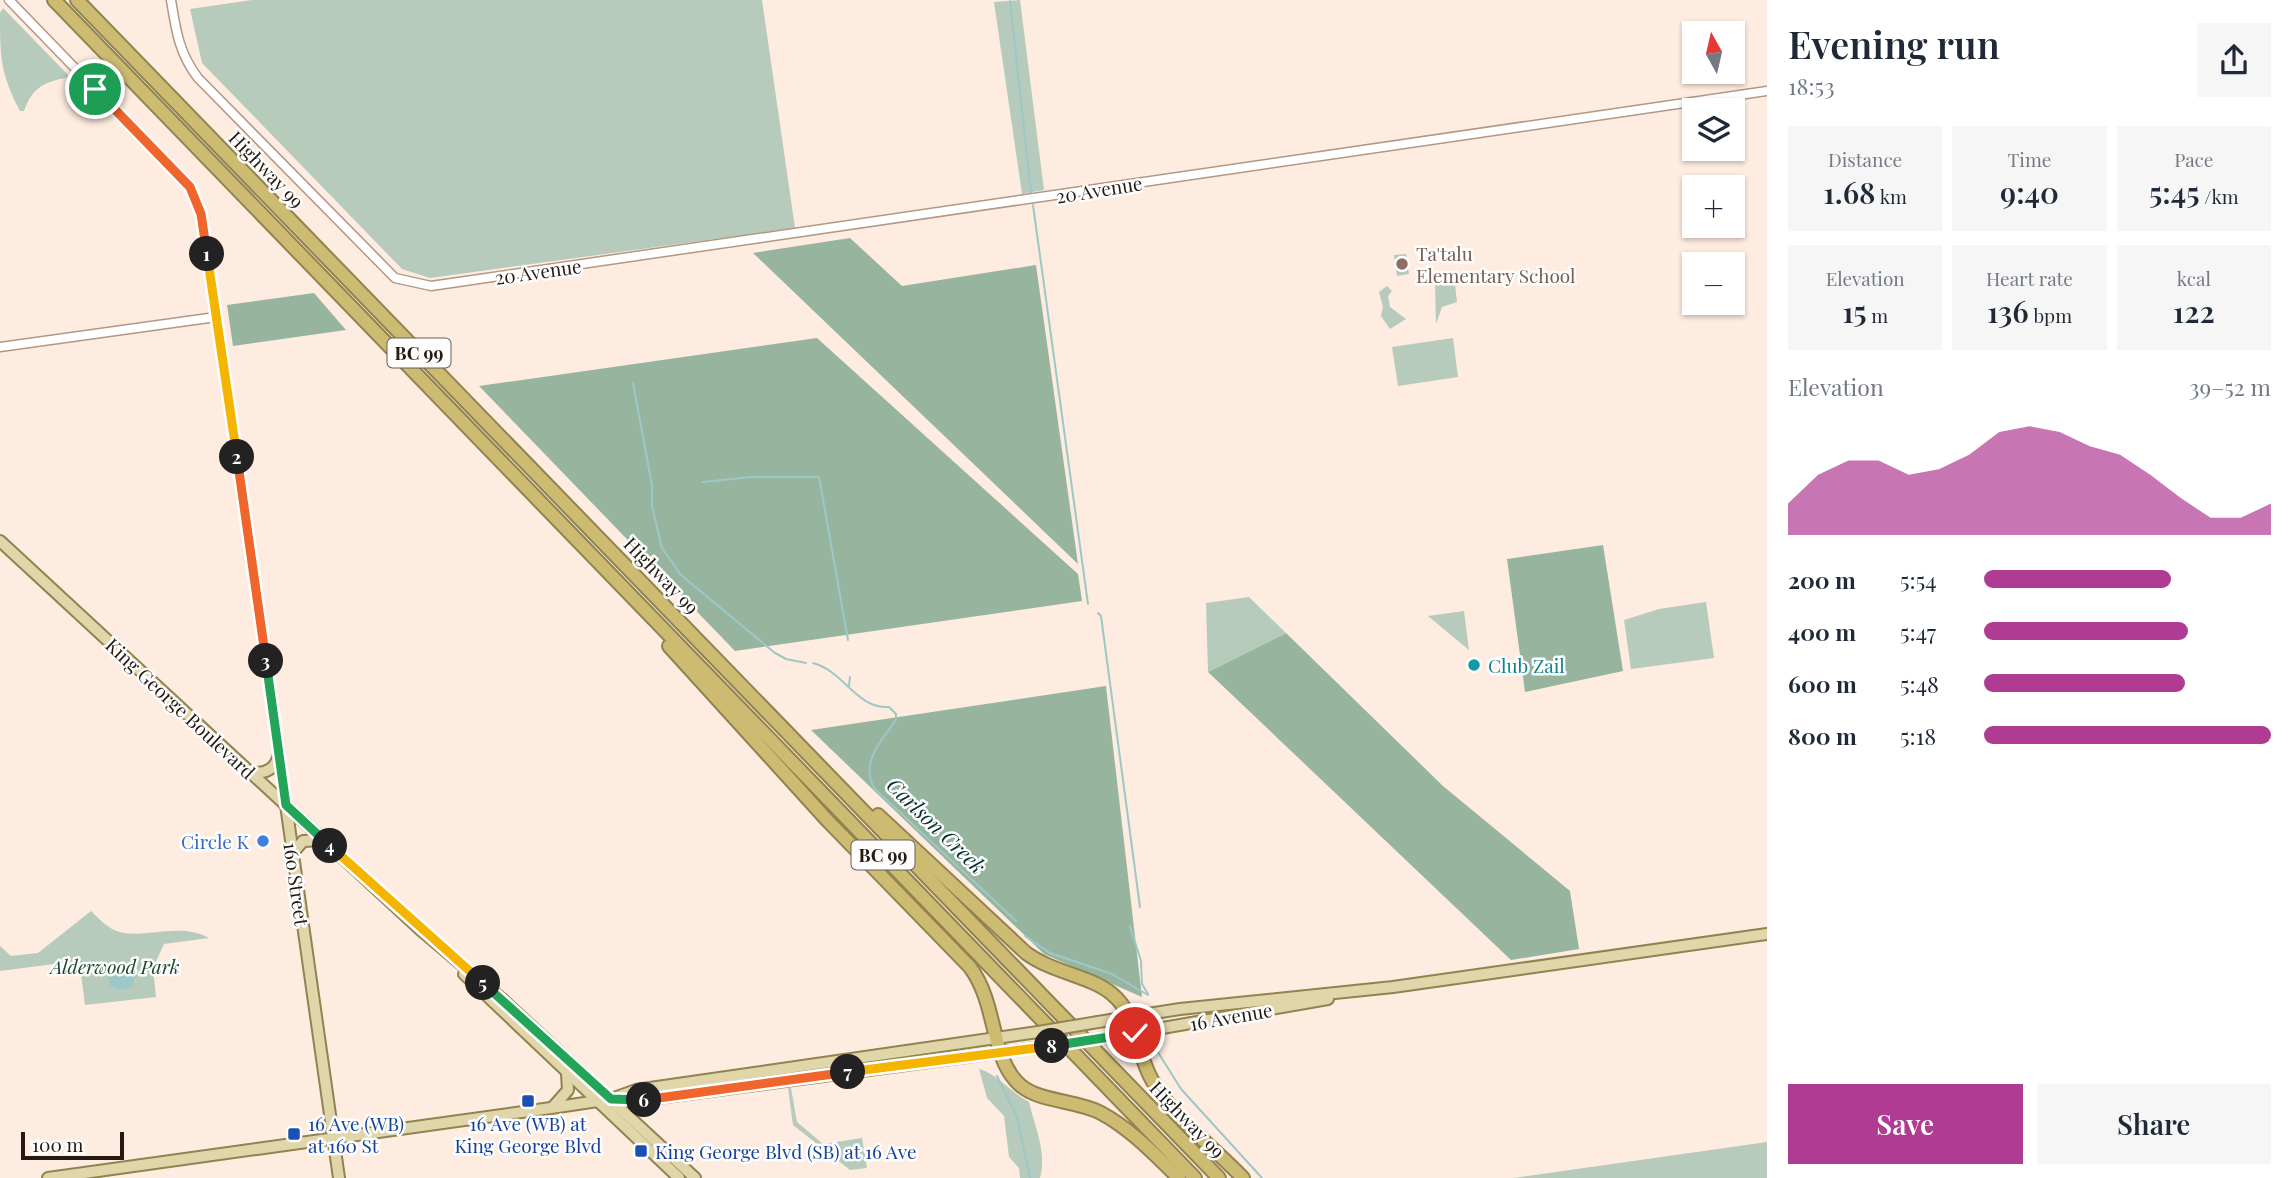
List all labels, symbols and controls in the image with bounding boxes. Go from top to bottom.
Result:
text: Evening run [1788,18,2000,69]
north arrow [1682,21,1745,84]
map controls [1682,21,1745,315]
button: share [2197,23,2271,97]
pin [65,59,125,119]
icon: arrive [76,70,114,108]
text: 18:53 [1788,70,1835,101]
button: layers [1682,98,1745,161]
street label: Highway 99 [224,125,310,213]
text: Distance [1828,146,1902,172]
text: Time [2008,146,2051,172]
text: Pace [2174,146,2213,172]
street label: 20 Avenue [1054,169,1144,209]
text: 1.68 [1823,172,1875,212]
text: 9:40 [2000,172,2059,212]
text: 5:45 [2149,172,2200,212]
button: + [1682,175,1745,238]
text: km [1875,183,1907,209]
text: /km [2200,183,2239,209]
pin: 1 [190,236,224,272]
text: 1 [203,240,210,266]
place label: Ta'talu Elementary School [1416,240,1576,288]
street label: 20 Avenue [493,252,583,290]
button: − [1682,252,1745,315]
marker: Ta'talu Elementary School [1394,256,1410,272]
text: Elevation [1826,265,1905,291]
text: Heart rate [1986,265,2073,291]
text: kcal [2177,265,2211,291]
text: 15 [1842,291,1867,331]
text: 136 [1987,291,2029,331]
text: 122 [2173,291,2215,331]
text: m [1867,302,1888,328]
text: bpm [2029,302,2072,328]
road number: BC 99 [388,338,450,368]
text: Elevation [1788,371,1884,402]
text: 39–52 m [2189,371,2271,402]
pin: 2 [219,440,254,475]
text: 2 [232,443,241,469]
street label: Highway 99 [619,531,705,619]
text: 200 m [1788,564,1856,595]
text: 5:54 [1900,564,1937,595]
text: 400 m [1788,616,1856,647]
text: 5:47 [1900,616,1936,647]
street label: King George Boulevard [101,632,261,784]
pin: 3 [248,644,284,678]
text: 3 [261,647,270,673]
place label: Club Zail [1488,652,1565,678]
marker: Club Zail [1466,657,1482,673]
text: 600 m [1788,668,1857,699]
text: 5:48 [1900,668,1939,699]
text: 800 m [1788,720,1857,751]
text: 5:18 [1900,720,1936,751]
water label: Carlson Creek [882,771,993,879]
place label: Circle K [181,828,250,854]
pin: 4 [312,828,348,864]
text: 4 [324,832,335,858]
marker: Circle K [255,833,271,849]
road number: BC 99 [852,840,914,870]
street label: 160 Street [278,841,316,928]
park label: Alderwood Park [48,953,180,979]
pin: 5 [466,965,500,1000]
text: 5 [478,969,487,995]
street label: 16 Avenue [1188,996,1274,1036]
pin [1105,1003,1165,1063]
icon: check [1116,1014,1154,1052]
pin: 8 [1034,1028,1070,1064]
text: 8 [1046,1032,1057,1058]
pin: 7 [830,1054,866,1090]
text: 7 [843,1058,852,1084]
street label: Highway 99 [1145,1075,1231,1163]
pin: 6 [626,1082,662,1118]
button: Save [1788,1084,2023,1164]
button: Share [2037,1084,2271,1164]
text: 6 [638,1086,649,1112]
marker: 16 Ave (WB) at King George Blvd [520,1093,536,1109]
place label: 16 Ave (WB) at 160 St [308,1110,404,1158]
place label: 16 Ave (WB) at King George Blvd [454,1110,602,1158]
marker: 16 Ave (WB) at 160 St [286,1126,302,1142]
scale bar [21,1129,124,1161]
text: 100 m [32,1131,83,1157]
place label: King George Blvd (SB) at 16 Ave [655,1138,917,1164]
marker: King George Blvd (SB) at 16 Ave [633,1143,649,1159]

